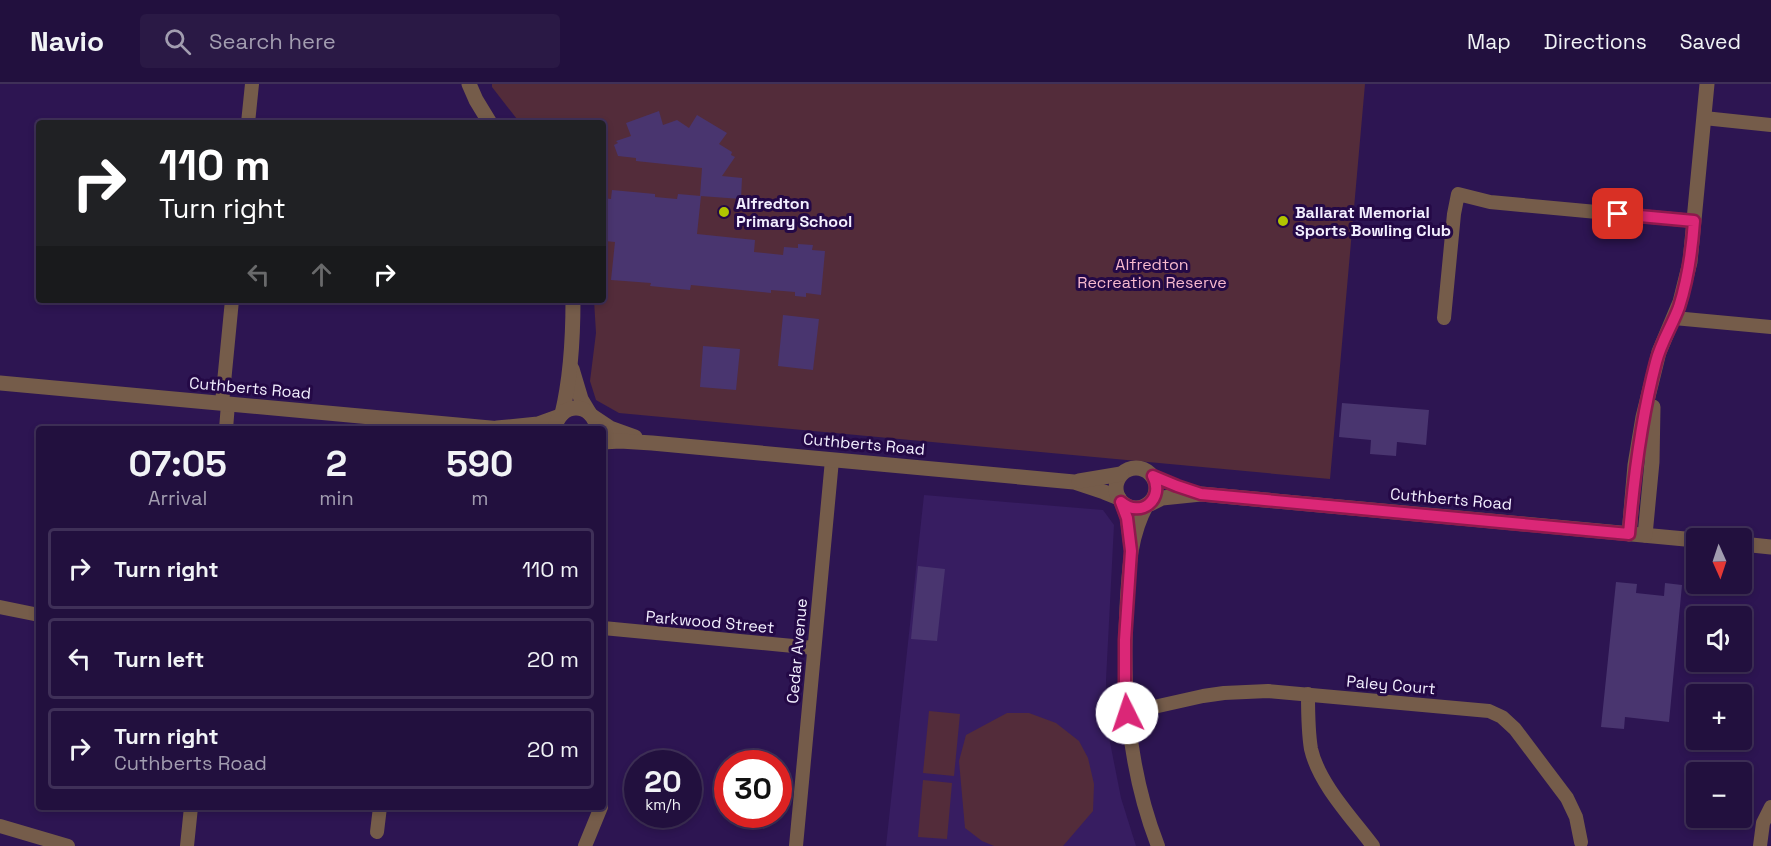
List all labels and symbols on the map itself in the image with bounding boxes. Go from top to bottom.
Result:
pin [1592,188,1643,239]
place label: Alfredton Primary School [736,193,852,232]
place label: Ballarat Memorial Sports Bowling Club [1295,202,1451,241]
marker: Alfredton Primary School [717,205,731,219]
marker: Ballarat Memorial Sports Bowling Club [1276,214,1290,228]
park label: Alfredton Recreation Reserve [1077,254,1227,293]
street label: Cuthberts Road [188,372,312,404]
street label: Cuthberts Road [802,428,926,460]
street label: Cuthberts Road [1389,483,1513,515]
north arrow [1686,528,1752,594]
street label: Cedar Avenue [782,597,812,705]
street label: Parkwood Street [645,606,775,638]
street label: Paley Court [1346,671,1436,699]
position arrow [1095,681,1159,745]
speed limit sign: 30 [714,750,792,828]

